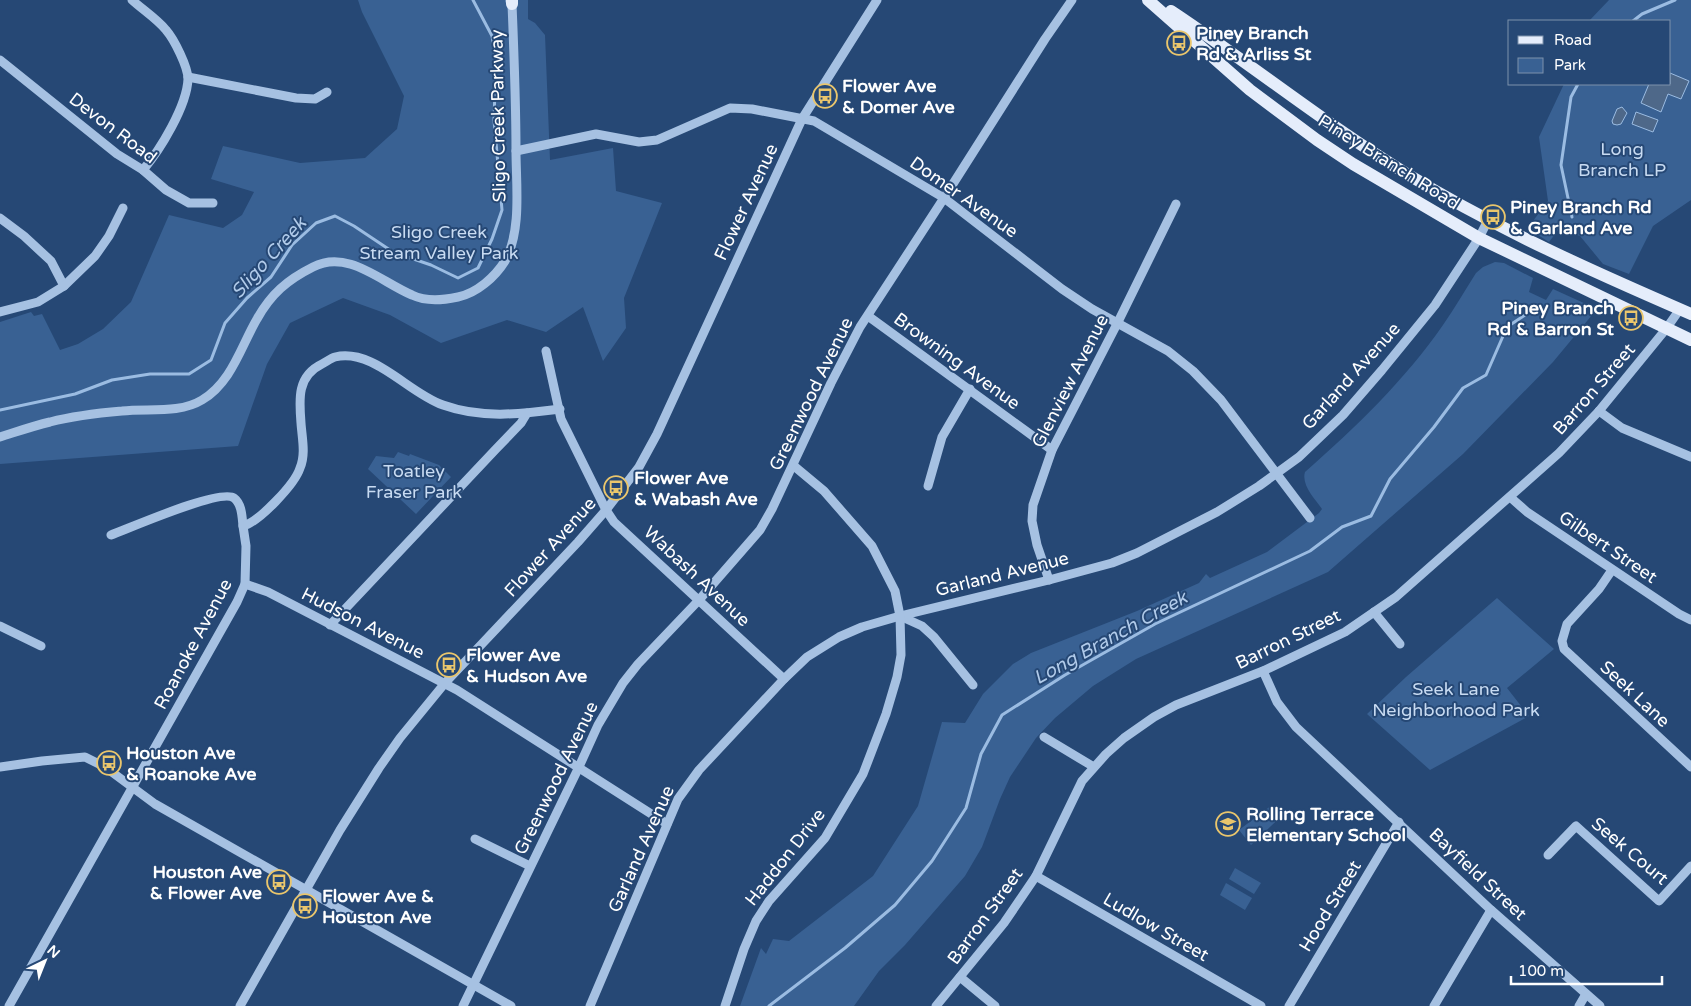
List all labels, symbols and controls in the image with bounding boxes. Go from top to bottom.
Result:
legend [1508,20,1671,85]
place label: Piney Branch Rd & Arliss St [1196,22,1312,65]
street label: Sligo Creek Parkway [485,29,511,203]
bus stop icon: Piney Branch Rd & Arliss St [1166,30,1192,56]
text: Road [1554,31,1592,49]
text: Park [1554,56,1586,74]
place label: Flower Ave & Domer Ave [842,75,955,118]
bus stop icon: Flower Ave & Domer Ave [812,83,838,109]
street label: Devon Road [65,88,161,168]
street label: Piney Branch Road [1314,110,1464,214]
park label: Long Branch LP [1578,138,1666,181]
street label: Flower Avenue [709,140,783,264]
street label: Domer Avenue [906,152,1022,242]
place label: Piney Branch Rd & Garland Ave [1510,196,1652,239]
bus stop icon: Piney Branch Rd & Garland Ave [1480,204,1506,230]
water label: Sligo Creek [227,211,312,303]
park label: Sligo Creek Stream Valley Park [359,221,519,264]
place label: Piney Branch Rd & Barron St [1487,297,1614,340]
bus stop icon: Piney Branch Rd & Barron St [1618,305,1644,331]
street label: Browning Avenue [889,308,1025,414]
street label: Glenview Avenue [1027,311,1113,451]
street label: Greenwood Avenue [764,314,858,474]
street label: Garland Avenue [1297,318,1405,434]
street label: Barron Street [1548,339,1640,439]
park label: Toatley Fraser Park [366,460,462,503]
place label: Flower Ave & Wabash Ave [634,467,758,510]
bus stop icon: Flower Ave & Wabash Ave [603,475,629,501]
street label: Flower Avenue [500,493,600,601]
street label: Gilbert Street [1555,506,1662,588]
street label: Wabash Avenue [639,521,755,631]
street label: Garland Avenue [933,547,1071,601]
street label: Roanoke Avenue [149,575,237,713]
street label: Hudson Avenue [298,582,428,664]
water label: Long Branch Creek [1030,586,1193,689]
street label: Barron Street [1232,604,1344,674]
place label: Flower Ave & Hudson Ave [466,644,587,687]
bus stop icon: Flower Ave & Hudson Ave [436,652,462,678]
street label: Seek Lane [1595,656,1675,732]
park label: Seek Lane Neighborhood Park [1372,678,1540,721]
street label: Greenwood Avenue [509,698,603,858]
place label: Houston Ave & Roanoke Ave [126,742,257,785]
bus stop icon: Houston Ave & Roanoke Ave [96,750,122,776]
street label: Garland Avenue [603,782,679,916]
place label: Rolling Terrace Elementary School [1246,803,1406,846]
street label: Haddon Drive [740,804,830,910]
school or university icon: Rolling Terrace Elementary School [1215,811,1241,837]
street label: Seek Court [1587,812,1673,890]
street label: Bayfield Street [1425,823,1532,925]
street label: Hood Street [1294,856,1366,956]
place label: Houston Ave & Flower Ave [150,861,262,904]
street label: Barron Street [943,863,1028,969]
bus stop icon: Houston Ave & Flower Ave [266,869,292,895]
place label: Flower Ave & Houston Ave [322,885,434,928]
street label: Ludlow Street [1099,888,1213,966]
bus stop icon: Flower Ave & Houston Ave [292,893,318,919]
north arrow [20,936,70,986]
text: N [44,942,63,962]
scale bar [1511,954,1662,986]
text: 100 m [1518,962,1564,980]

